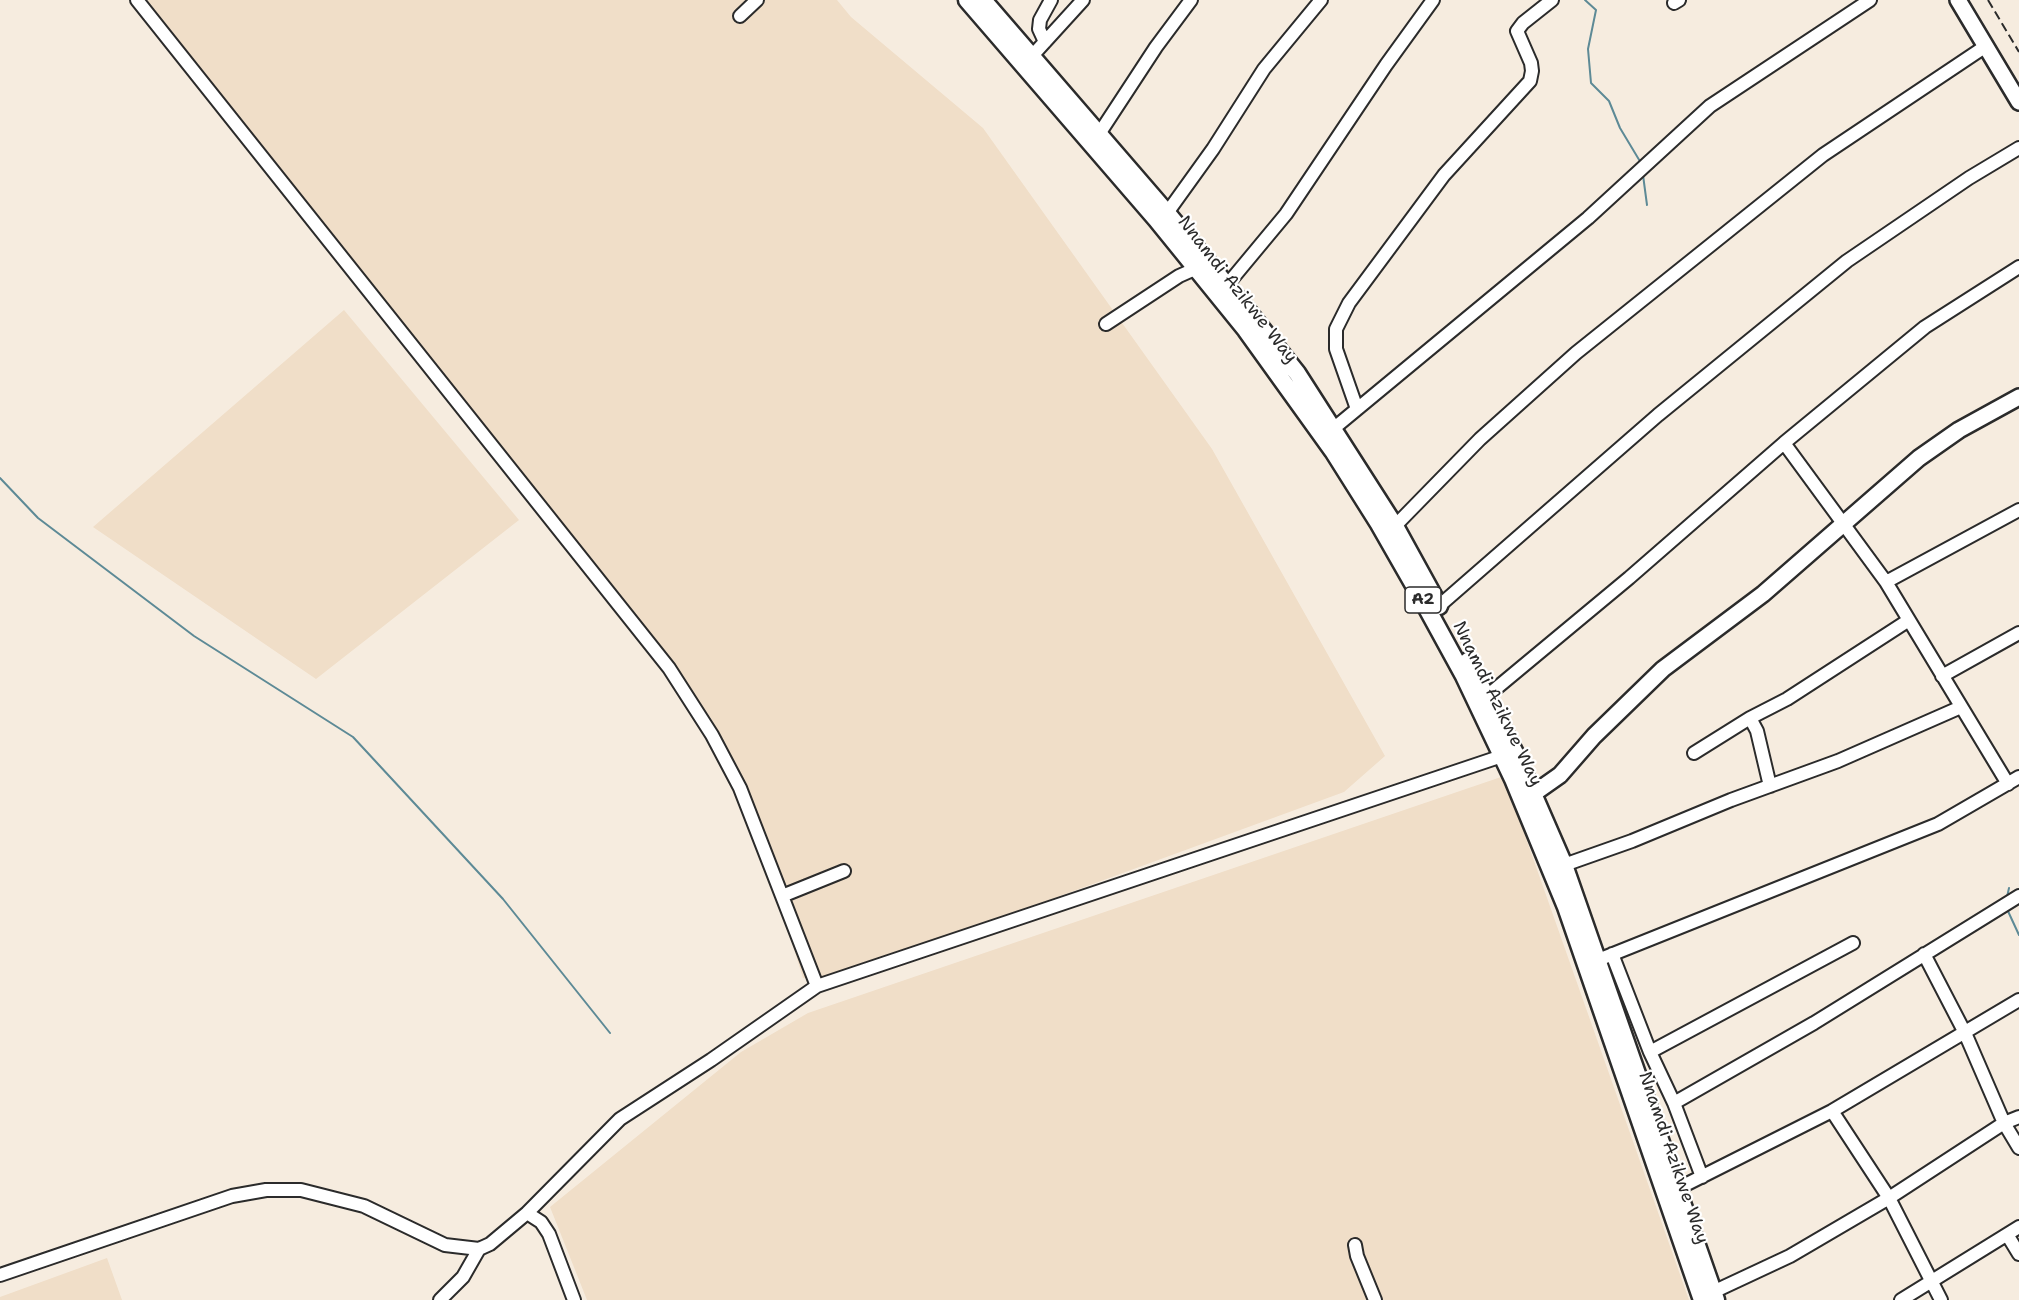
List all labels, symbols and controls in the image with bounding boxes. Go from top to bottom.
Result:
street label: Nnamdi Azikwe Way [1173,212,1301,368]
road number: A2 [1405,587,1441,613]
street label: Nnamdi Azikwe Way [1448,618,1546,790]
street label: Nnamdi Azikwe Way [1633,1069,1713,1247]

